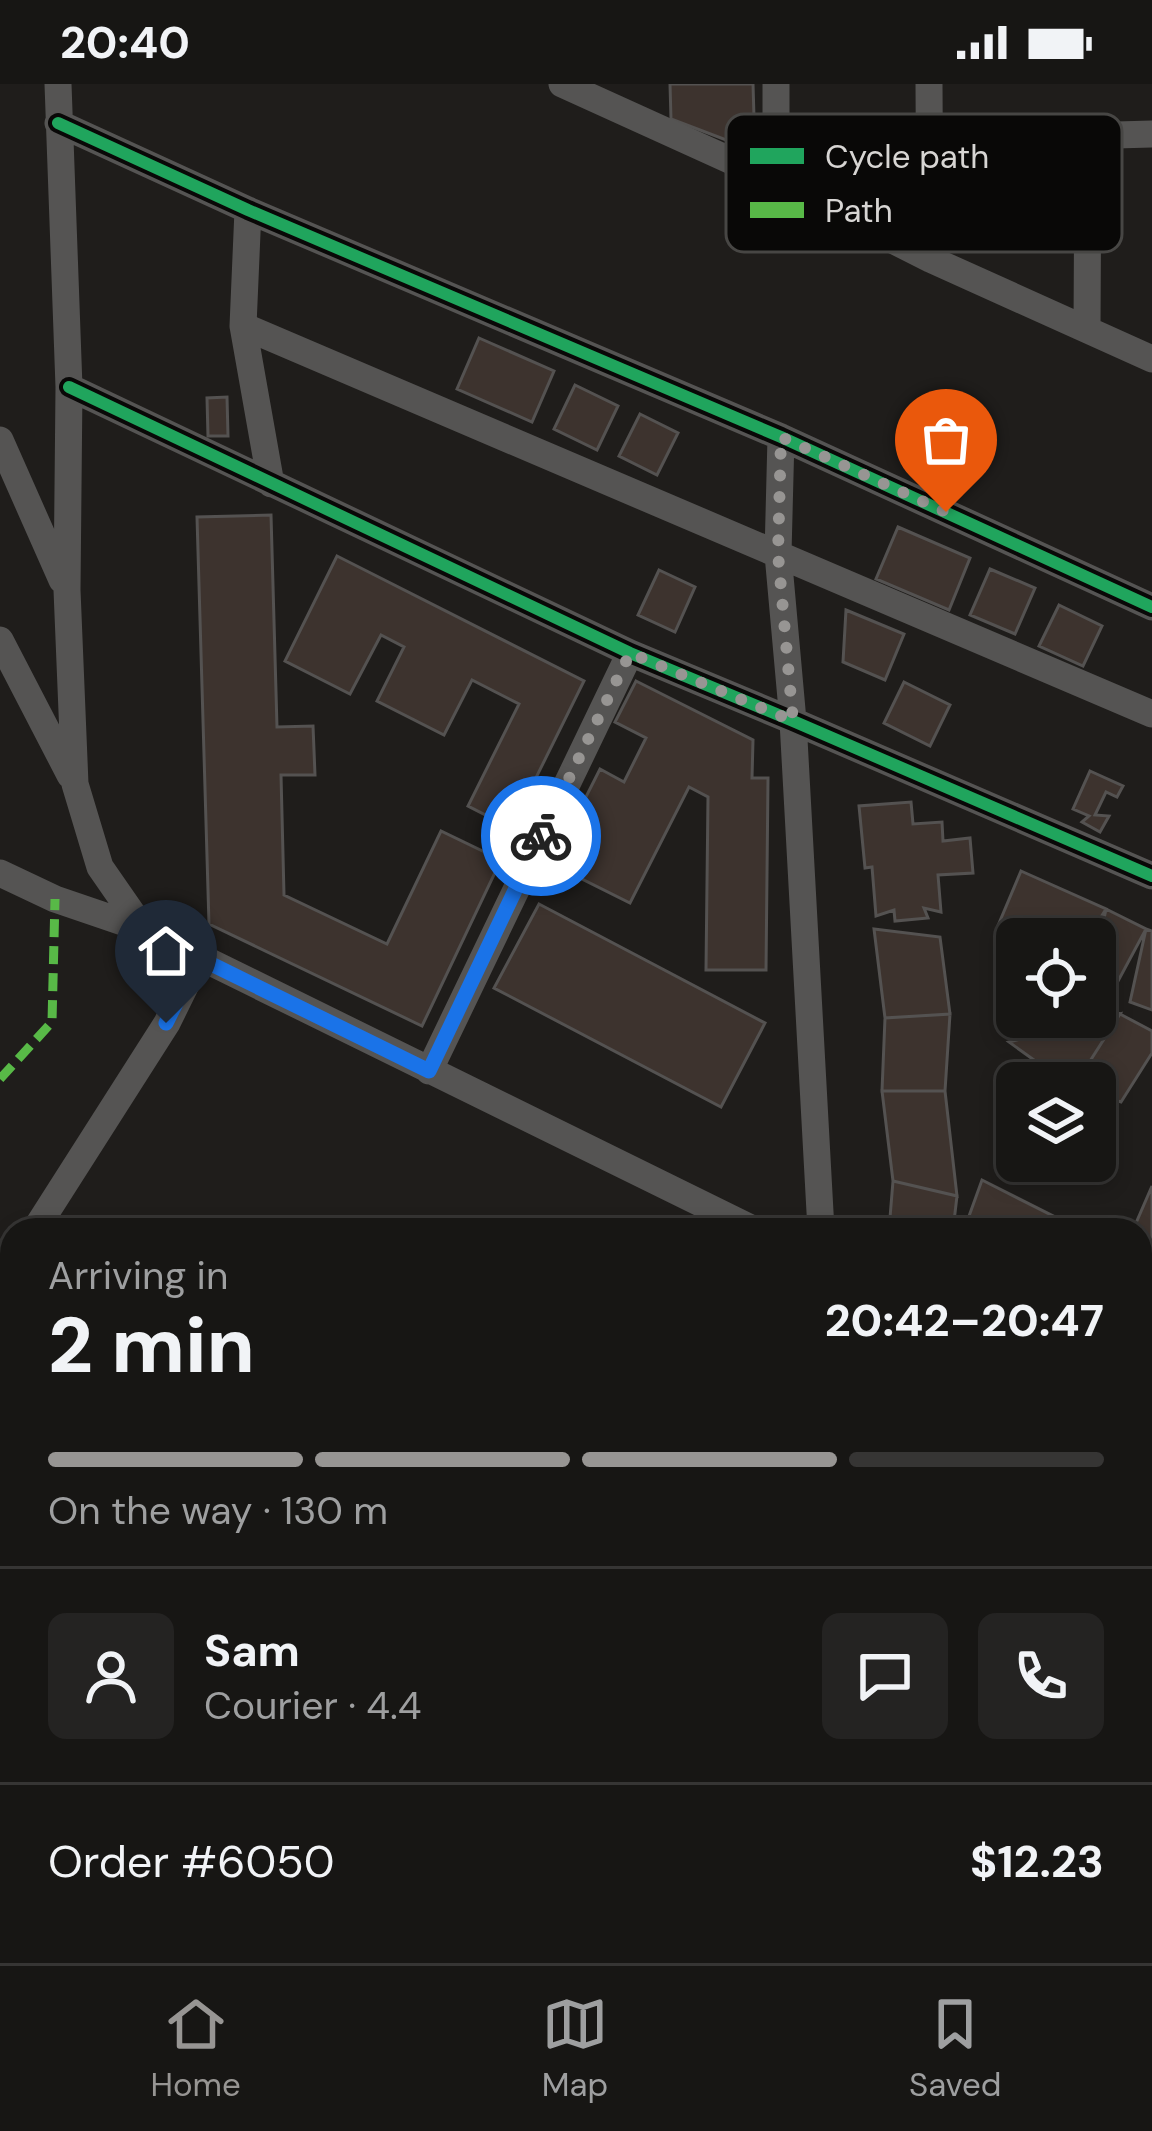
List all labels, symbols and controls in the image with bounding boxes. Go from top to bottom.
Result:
text: 20:40 [60,13,190,72]
legend [726,114,1122,252]
text: Cycle path [825,135,989,178]
text: Path [825,189,893,232]
pin [895,389,997,512]
icon: bag [913,407,979,473]
courier [481,776,601,896]
icon: bike [508,803,574,869]
pin [115,900,217,1023]
icon: home [133,918,199,984]
map controls [996,918,1116,1182]
button: locate [996,918,1116,1038]
button: layers [996,1062,1116,1182]
text: Arriving in [48,1250,228,1301]
text: 20:42–20:47 [825,1291,1104,1350]
text: 2 min [48,1295,255,1396]
text: On the way · 130 m [48,1485,388,1536]
button: person [48,1613,174,1739]
button: chat [822,1613,948,1739]
button: phone [978,1613,1104,1739]
text: Sam [204,1621,300,1680]
text: Courier · 4.4 [204,1680,421,1731]
text: Order #6050 [48,1832,334,1891]
text: $12.23 [970,1832,1104,1891]
tab: Home [150,1991,241,2106]
tab: Map [542,1991,608,2106]
tab: Saved [909,1991,1002,2106]

